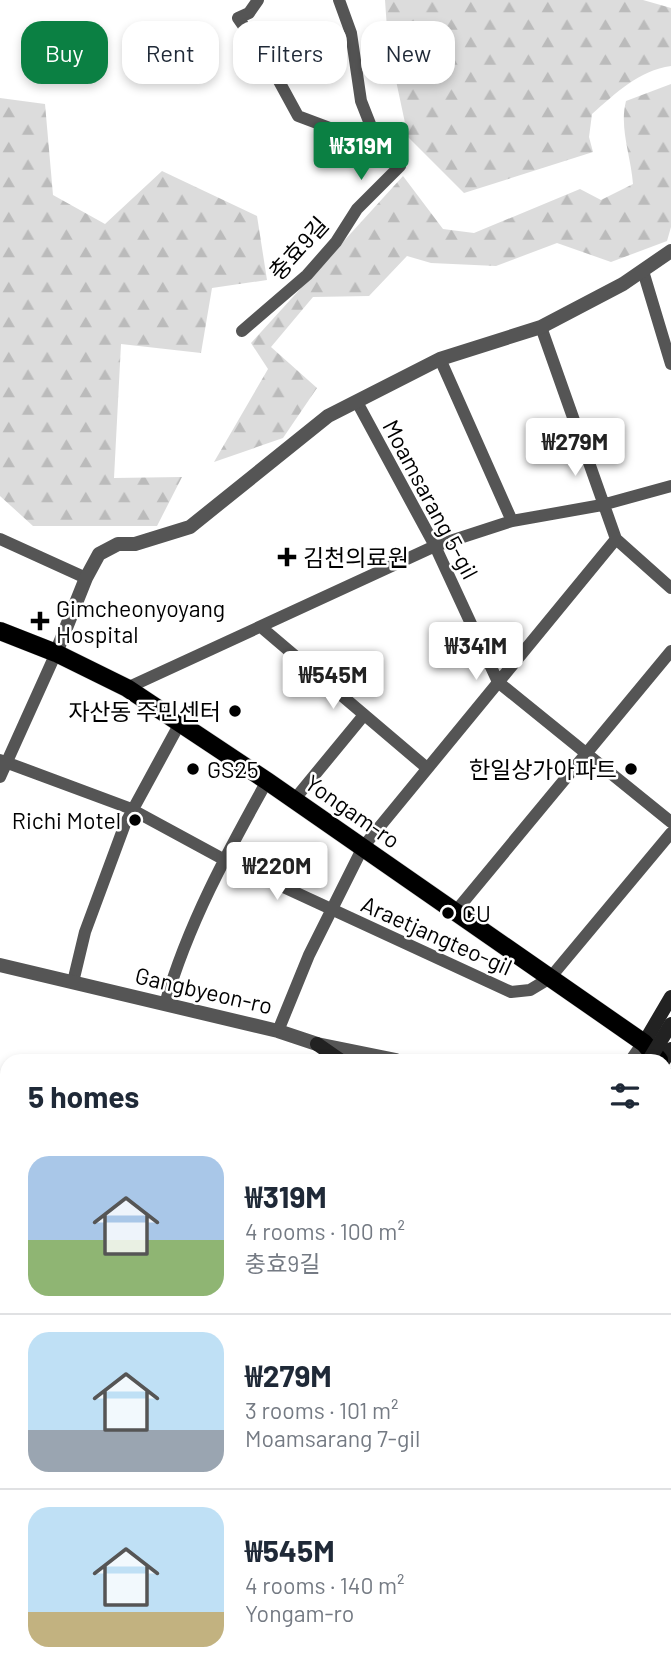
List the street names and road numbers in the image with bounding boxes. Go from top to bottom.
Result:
street label: 충효9길 [262,211,334,285]
street label: Moamsarang 5-gil [377,415,485,583]
street label: Yongam-ro [300,768,406,854]
street label: Araetjangteo-gil [357,889,517,981]
street label: Gangbyeon-ro [133,961,275,1019]

